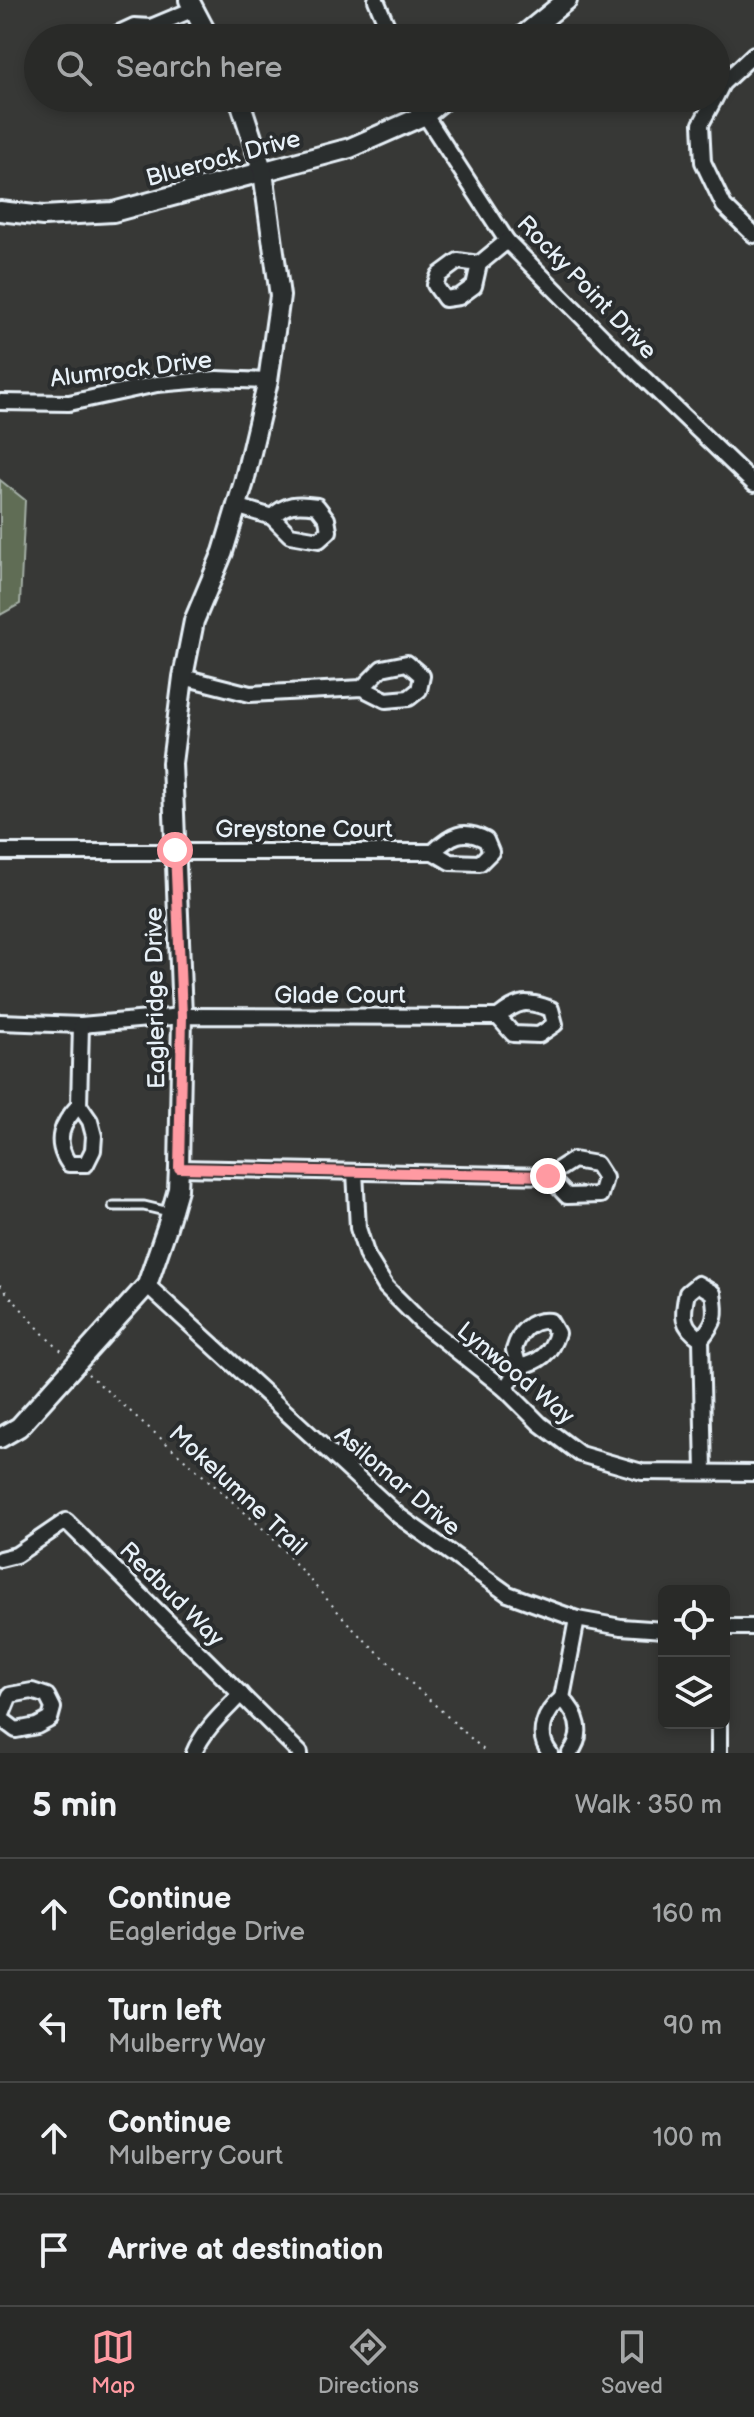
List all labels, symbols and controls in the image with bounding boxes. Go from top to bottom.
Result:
search box [24,24,730,112]
icon: search [52,46,96,90]
text: Search here [116,50,282,86]
street label: Bluerock Drive [143,124,303,193]
street label: Rocky Point Drive [511,209,663,365]
street label: Alumrock Drive [49,345,213,394]
street label: Greystone Court [215,815,393,844]
route start [157,832,193,868]
street label: Eagleridge Drive [139,907,172,1089]
street label: Glade Court [274,981,406,1010]
route end [530,1158,566,1194]
street label: Lynwood Way [451,1316,580,1431]
street label: Mokelumne Trail [163,1419,313,1562]
street label: Asilomar Drive [329,1420,466,1542]
street label: Redbud Way [113,1536,230,1653]
map controls [658,1585,730,1729]
button: locate [658,1585,730,1657]
button: layers [658,1657,730,1729]
text: 5 min [32,1785,117,1826]
text: Walk · 350 m [575,1790,722,1821]
text: Continue [108,1881,231,1917]
icon: ahead [32,1892,76,1936]
text: 160 m [652,1899,722,1930]
text: Eagleridge Drive [108,1917,305,1948]
text: Turn left [108,1993,222,2029]
icon: left [32,2004,76,2048]
text: 90 m [663,2011,722,2042]
text: Mulberry Way [108,2029,266,2060]
text: Continue [108,2105,231,2141]
icon: ahead [32,2116,76,2160]
text: 100 m [653,2123,722,2154]
text: Mulberry Court [108,2141,283,2172]
icon: arrive [32,2228,76,2272]
text: Arrive at destination [108,2232,384,2268]
tab: Map [91,2325,135,2400]
tab: Directions [318,2325,419,2400]
tab: Saved [601,2325,663,2400]

